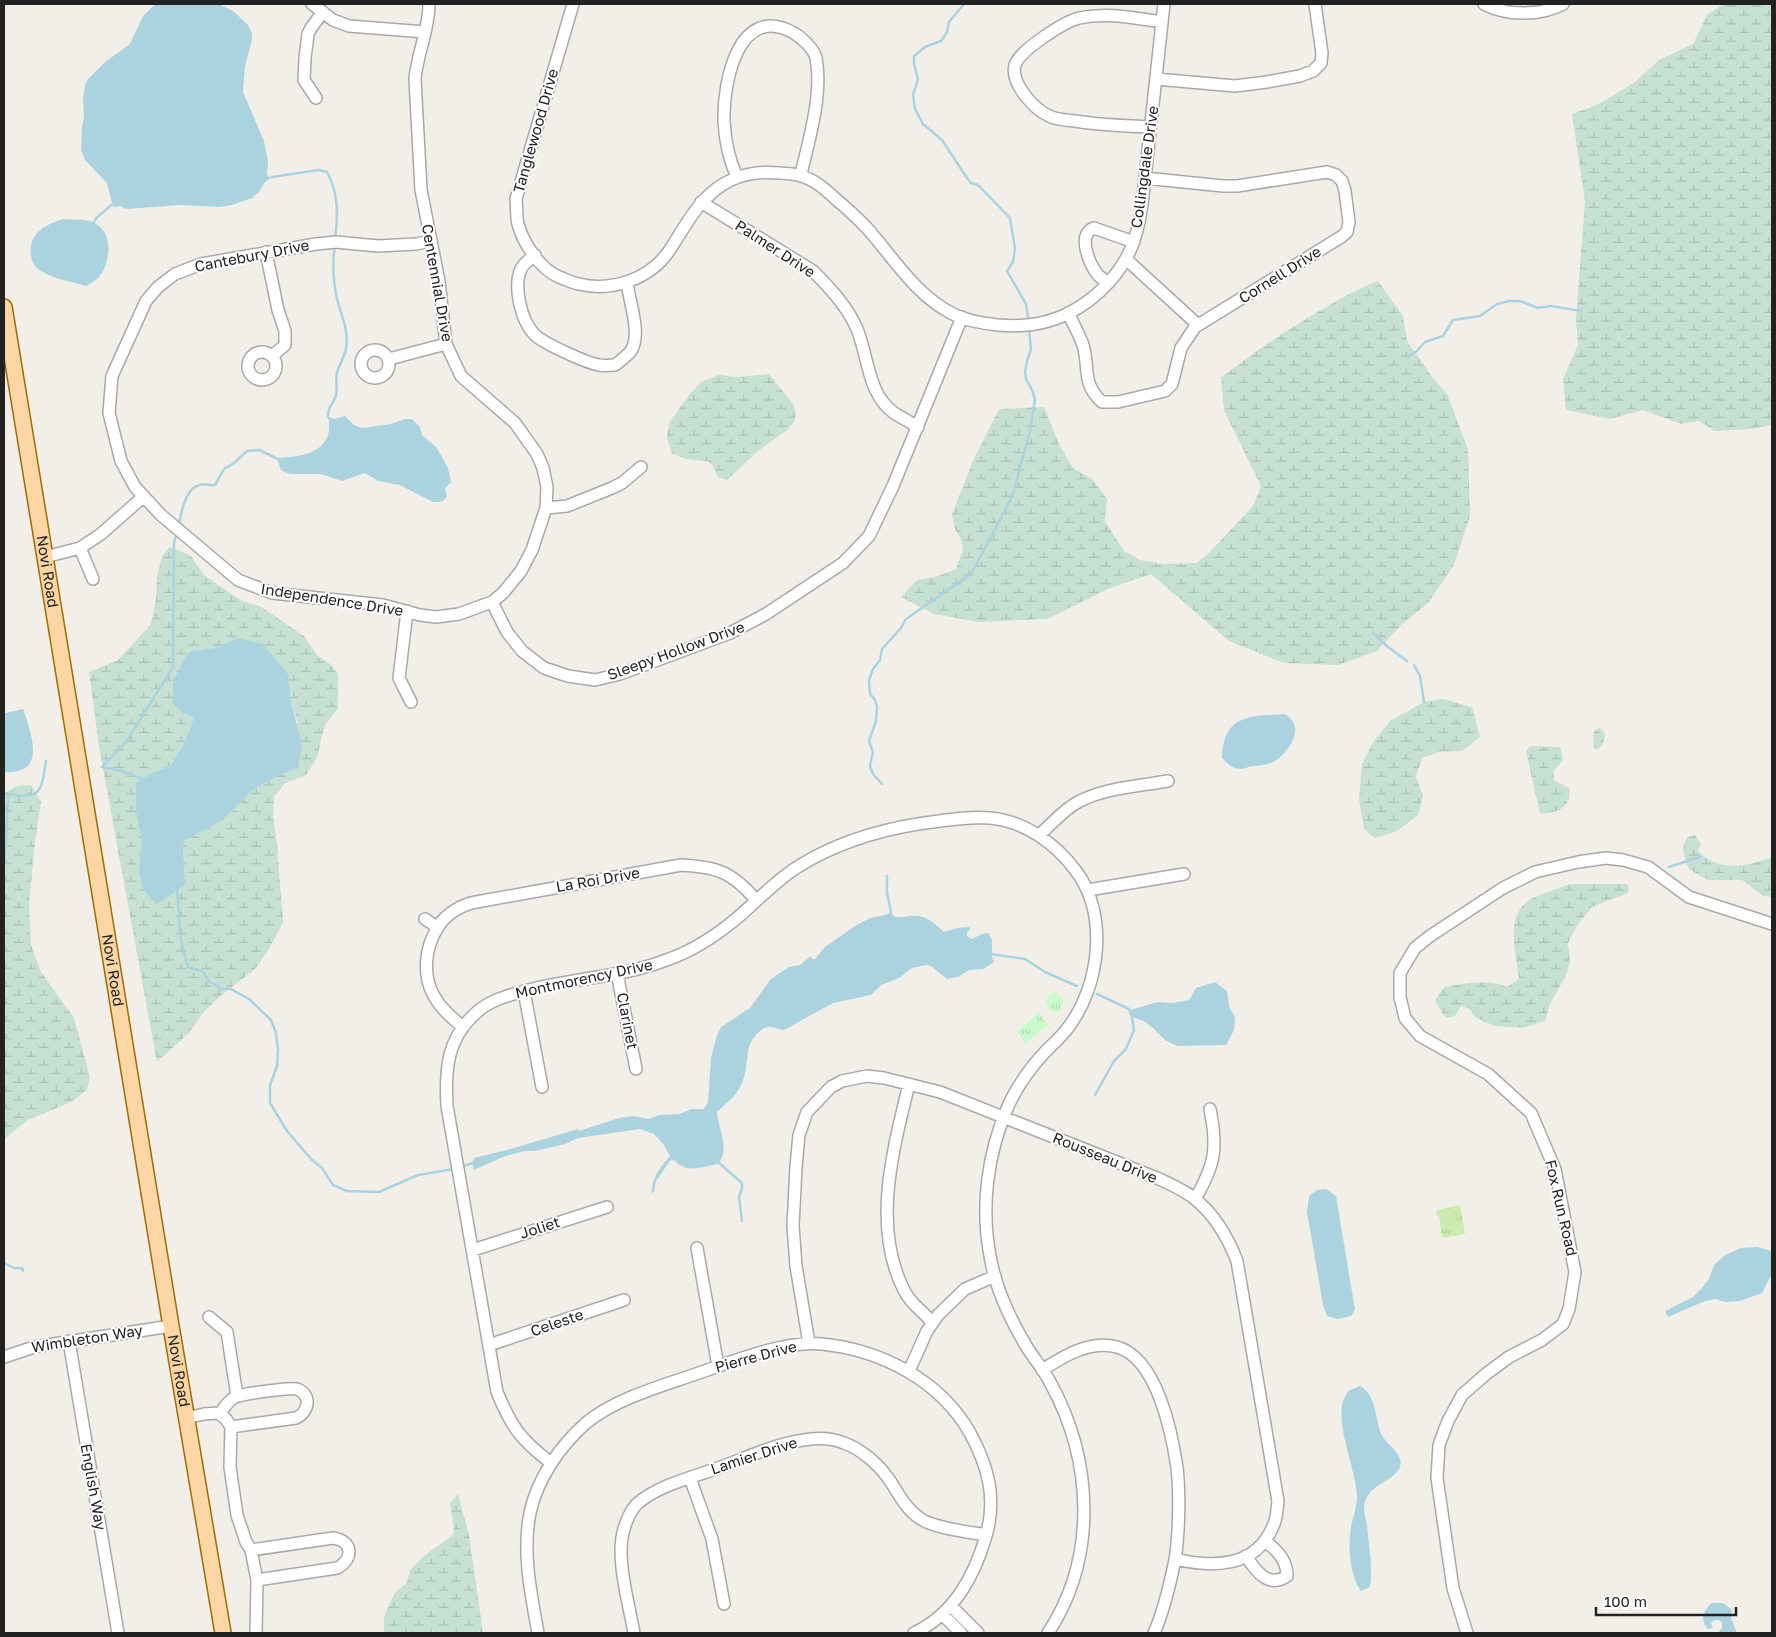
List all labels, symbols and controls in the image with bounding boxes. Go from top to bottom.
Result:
street label: Tanglewood Drive [509,66,561,195]
street label: Collingdale Drive [1127,104,1162,229]
street label: Palmer Drive [732,216,819,281]
street label: Centennial Drive [419,222,457,343]
street label: Cantebury Drive [193,235,311,275]
street label: Cornell Drive [1235,242,1324,307]
street label: Novi Road [34,534,63,609]
street label: Independence Drive [260,579,405,619]
street label: Sleepy Hollow Drive [605,617,747,683]
street label: La Roi Drive [554,863,641,895]
street label: Novi Road [99,932,128,1008]
street label: Montmorency Drive [513,955,654,1001]
street label: Clarinet [614,991,642,1051]
street label: Rousseau Drive [1050,1128,1161,1186]
street label: Fox Run Road [1542,1158,1582,1258]
street label: Joliet [517,1212,562,1242]
street label: Celeste [528,1305,586,1340]
street label: Wimbleton Way [30,1320,144,1356]
street label: Novi Road [165,1333,195,1408]
street label: Pierre Drive [713,1336,799,1376]
street label: Lamier Drive [708,1433,800,1478]
street label: English Way [78,1442,111,1532]
scale bar [1596,1584,1736,1616]
text: 100 m [1604,1592,1647,1610]

